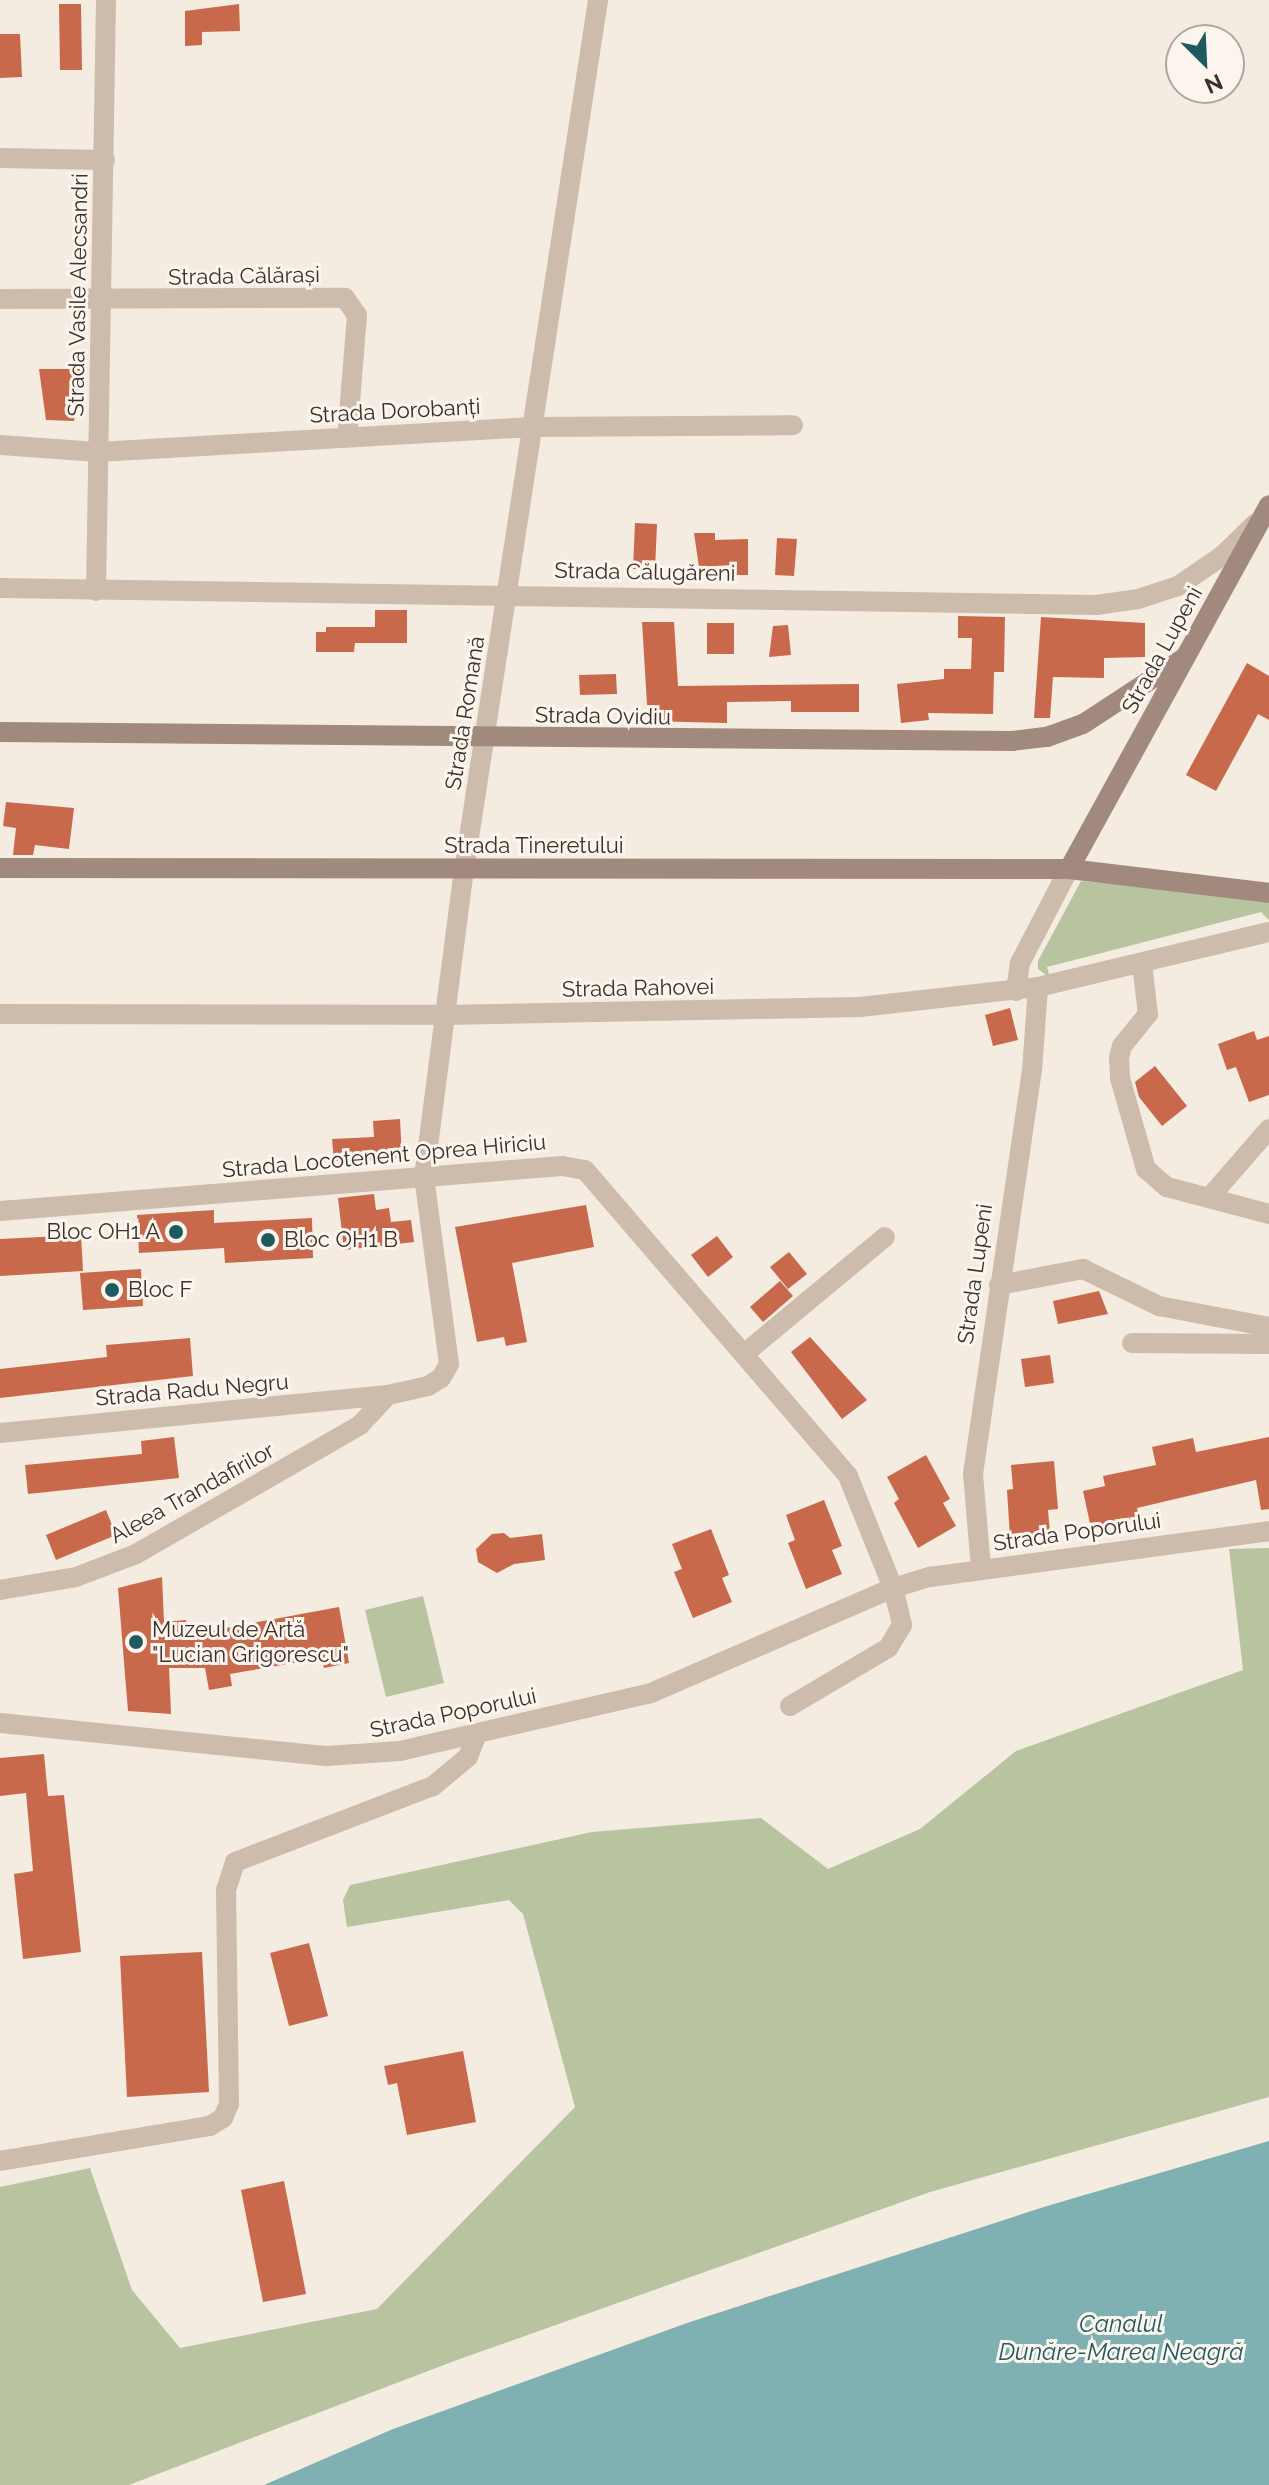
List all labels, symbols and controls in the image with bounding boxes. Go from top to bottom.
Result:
north arrow [1165,24,1245,104]
text: N [1201,69,1227,99]
street label: Strada Vasile Alecsandri [63,172,93,418]
street label: Strada Călărași [168,261,320,291]
street label: Strada Dorobanți [309,393,481,429]
street label: Strada Călugăreni [554,557,736,587]
street label: Strada Lupeni [1116,582,1208,718]
street label: Strada Romană [440,634,490,792]
street label: Strada Ovidiu [535,702,671,730]
street label: Strada Tineretului [444,833,624,859]
street label: Strada Rahovei [562,973,714,1003]
street label: Strada Locotenent Oprea Hiriciu [221,1129,547,1183]
street label: Strada Lupeni [952,1202,998,1346]
place label: Bloc OH1 A [46,1219,160,1245]
marker: Bloc OH1 A [167,1223,185,1241]
place label: Bloc OH1 B [284,1227,398,1253]
marker: Bloc OH1 B [259,1231,277,1249]
place label: Bloc F [128,1277,192,1303]
marker: Bloc F [103,1281,121,1299]
street label: Strada Radu Negru [94,1368,290,1412]
street label: Aleea Trandafirilor [105,1437,279,1549]
street label: Strada Poporului [991,1507,1163,1557]
place label: Muzeul de Artă "Lucian Grigorescu" [152,1616,349,1668]
marker: Muzeul de Artă "Lucian Grigorescu" [127,1633,145,1651]
street label: Strada Poporului [367,1682,539,1744]
water label: Canalul Dunăre-Marea Neagră [998,2310,1244,2366]

